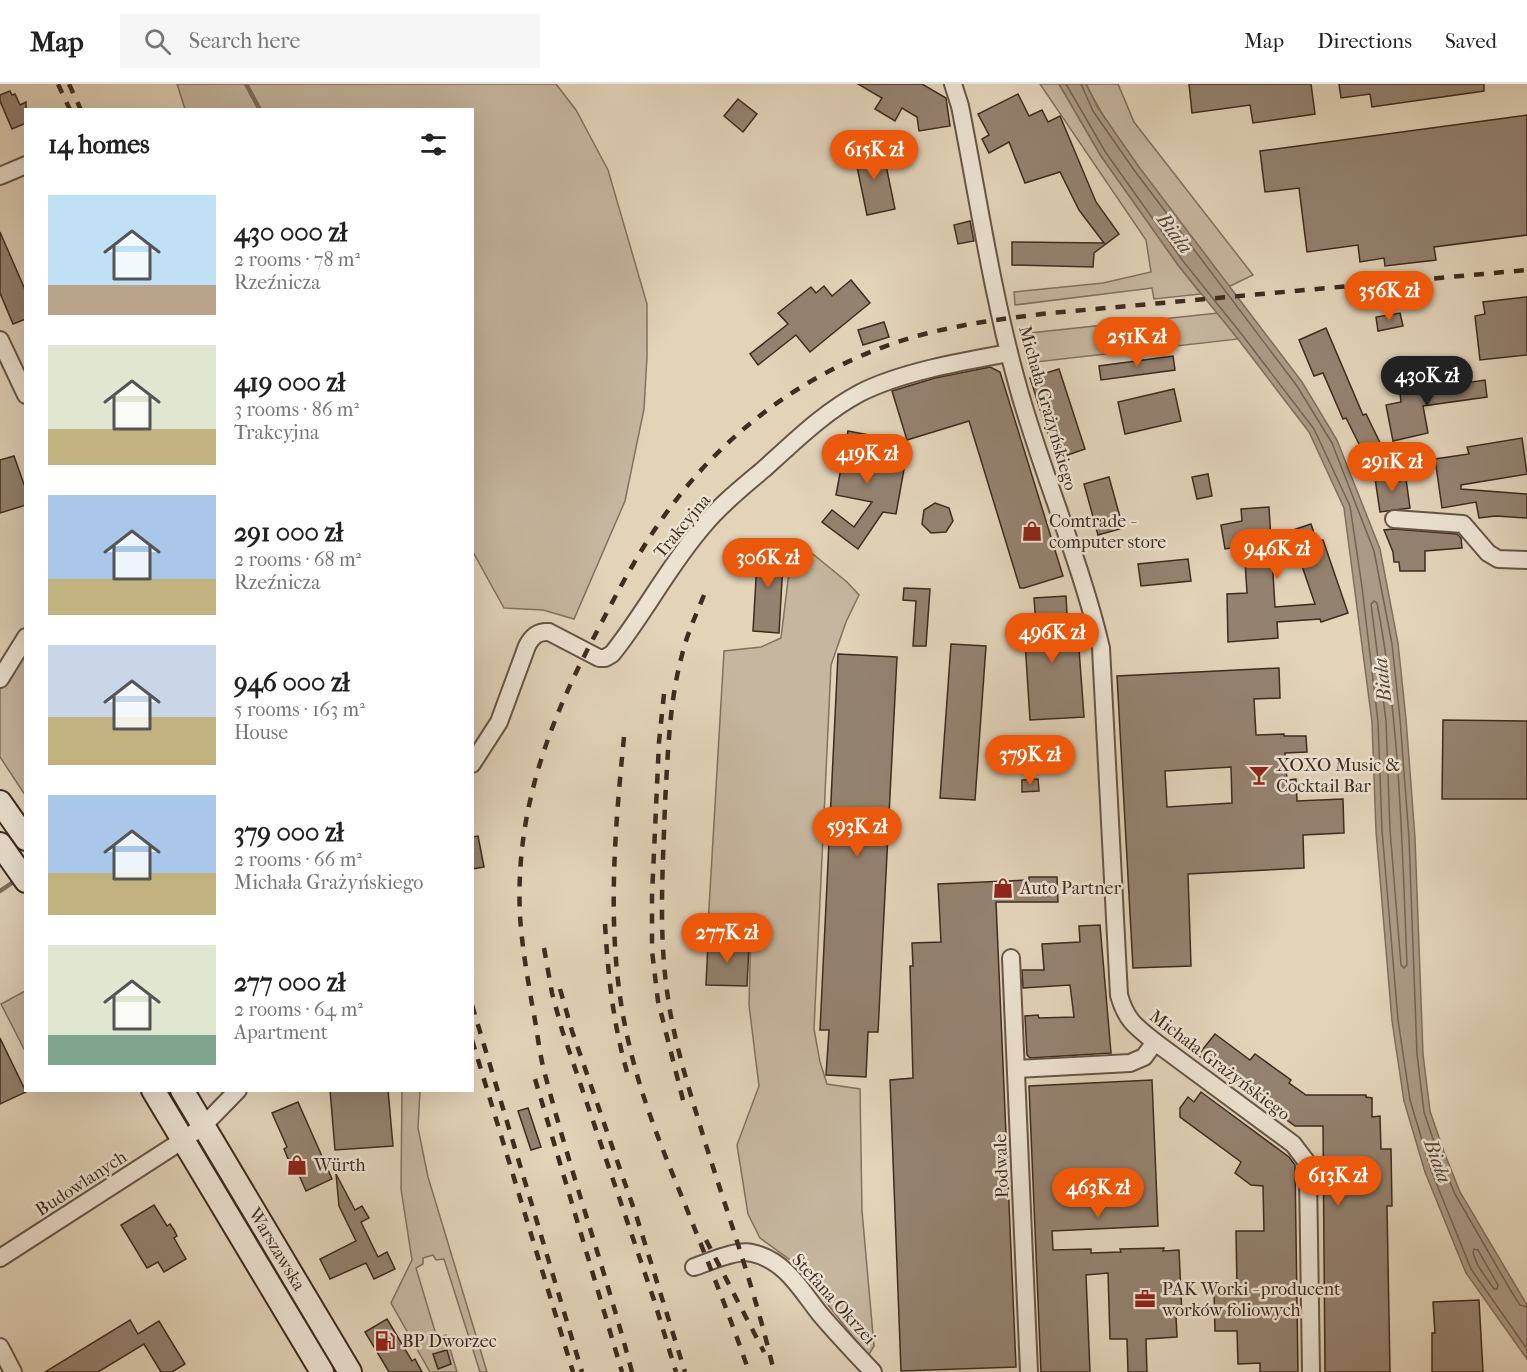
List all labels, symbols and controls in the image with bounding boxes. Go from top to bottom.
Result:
search box [120,14,540,68]
text: Map [30,25,84,58]
icon: search [141,25,174,58]
text: Search here [189,28,300,54]
text: Map [1244,29,1284,53]
text: Directions [1317,29,1412,53]
text: Saved [1445,29,1497,53]
icon: filters [417,128,450,161]
text: 14 homes [48,129,150,160]
pin: 615K zł [819,130,929,181]
text: 615K zł [844,138,904,161]
water label: Biała [1151,208,1197,258]
text: 430 000 zł [234,217,347,248]
icon: home [96,219,168,291]
text: 2 rooms · 78 m² [234,248,360,271]
text: Rzeźnicza [234,271,320,294]
pin: 356K zł [1334,271,1444,322]
text: 356K zł [1359,279,1419,302]
pin: 251K zł [1082,317,1192,368]
street label: Michała Grażyńskiego [1014,323,1081,493]
text: 251K zł [1107,325,1167,348]
pin: 430K zł [1372,356,1482,407]
text: 430K zł [1395,364,1459,387]
text: 419 000 zł [234,367,345,398]
icon: home [96,369,168,441]
text: 3 rooms · 86 m² [234,398,359,421]
text: Trakcyjna [234,421,319,444]
pin: 419K zł [812,434,922,485]
text: 419K zł [836,442,898,465]
pin: 291K zł [1337,442,1447,493]
text: 291K zł [1361,450,1423,473]
street label: Trakcyjna [650,490,716,562]
place label: Comtrade - computer store [1049,511,1166,553]
text: 291 000 zł [234,517,343,548]
icon: home [96,519,168,591]
shop icon: Comtrade - computer store [1020,519,1044,543]
pin: 946K zł [1222,529,1332,580]
text: 946K zł [1244,537,1310,560]
pin: 306K zł [713,538,823,589]
text: 306K zł [736,546,800,569]
text: 2 rooms · 68 m² [234,548,361,571]
text: Rzeźnicza [234,571,320,594]
pin: 496K zł [997,613,1107,664]
text: 496K zł [1019,621,1085,644]
water label: Biała [1369,656,1396,704]
text: 946 000 zł [234,667,350,698]
icon: home [96,669,168,741]
text: 5 rooms · 163 m² [234,698,365,721]
text: House [234,721,288,744]
pin: 379K zł [975,735,1085,786]
text: 379K zł [999,743,1061,766]
place label: XOXO Music & Cocktail Bar [1276,755,1400,797]
bar icon: XOXO Music & Cocktail Bar [1247,763,1271,787]
pin: 593K zł [802,807,912,858]
text: 593K zł [827,815,887,838]
text: 379 000 zł [234,817,344,848]
icon: home [96,819,168,891]
text: 2 rooms · 66 m² [234,848,362,871]
text: Michała Grażyńskiego [234,871,423,894]
shop icon: Auto Partner [991,876,1015,900]
place label: Auto Partner [1019,878,1121,899]
pin: 277K zł [672,913,782,964]
text: 277K zł [696,921,758,944]
text: 277 000 zł [234,967,345,998]
icon: home [96,969,168,1041]
text: 2 rooms · 64 m² [234,998,363,1021]
street label: Michała Grażyńskiego [1145,1006,1294,1125]
text: Apartment [234,1021,328,1044]
street label: Podwale [990,1133,1013,1199]
water label: Biała [1419,1135,1456,1186]
street label: Budowlanych [32,1146,131,1221]
shop icon: Würth [285,1153,309,1177]
place label: Würth [313,1155,366,1176]
pin: 613K zł [1283,1156,1393,1207]
text: 613K zł [1308,1164,1368,1187]
pin: 463K zł [1043,1168,1153,1219]
text: 463K zł [1066,1176,1130,1199]
street label: Warszawska [243,1203,310,1295]
street label: Stefana Okrzei [787,1250,880,1350]
place label: PAK Worki - producent worków foliowych [1161,1279,1341,1321]
office icon: PAK Worki - producent worków foliowych [1133,1287,1157,1311]
fuel station icon: BP Dworzec [373,1329,397,1353]
place label: BP Dworzec [402,1331,497,1352]

